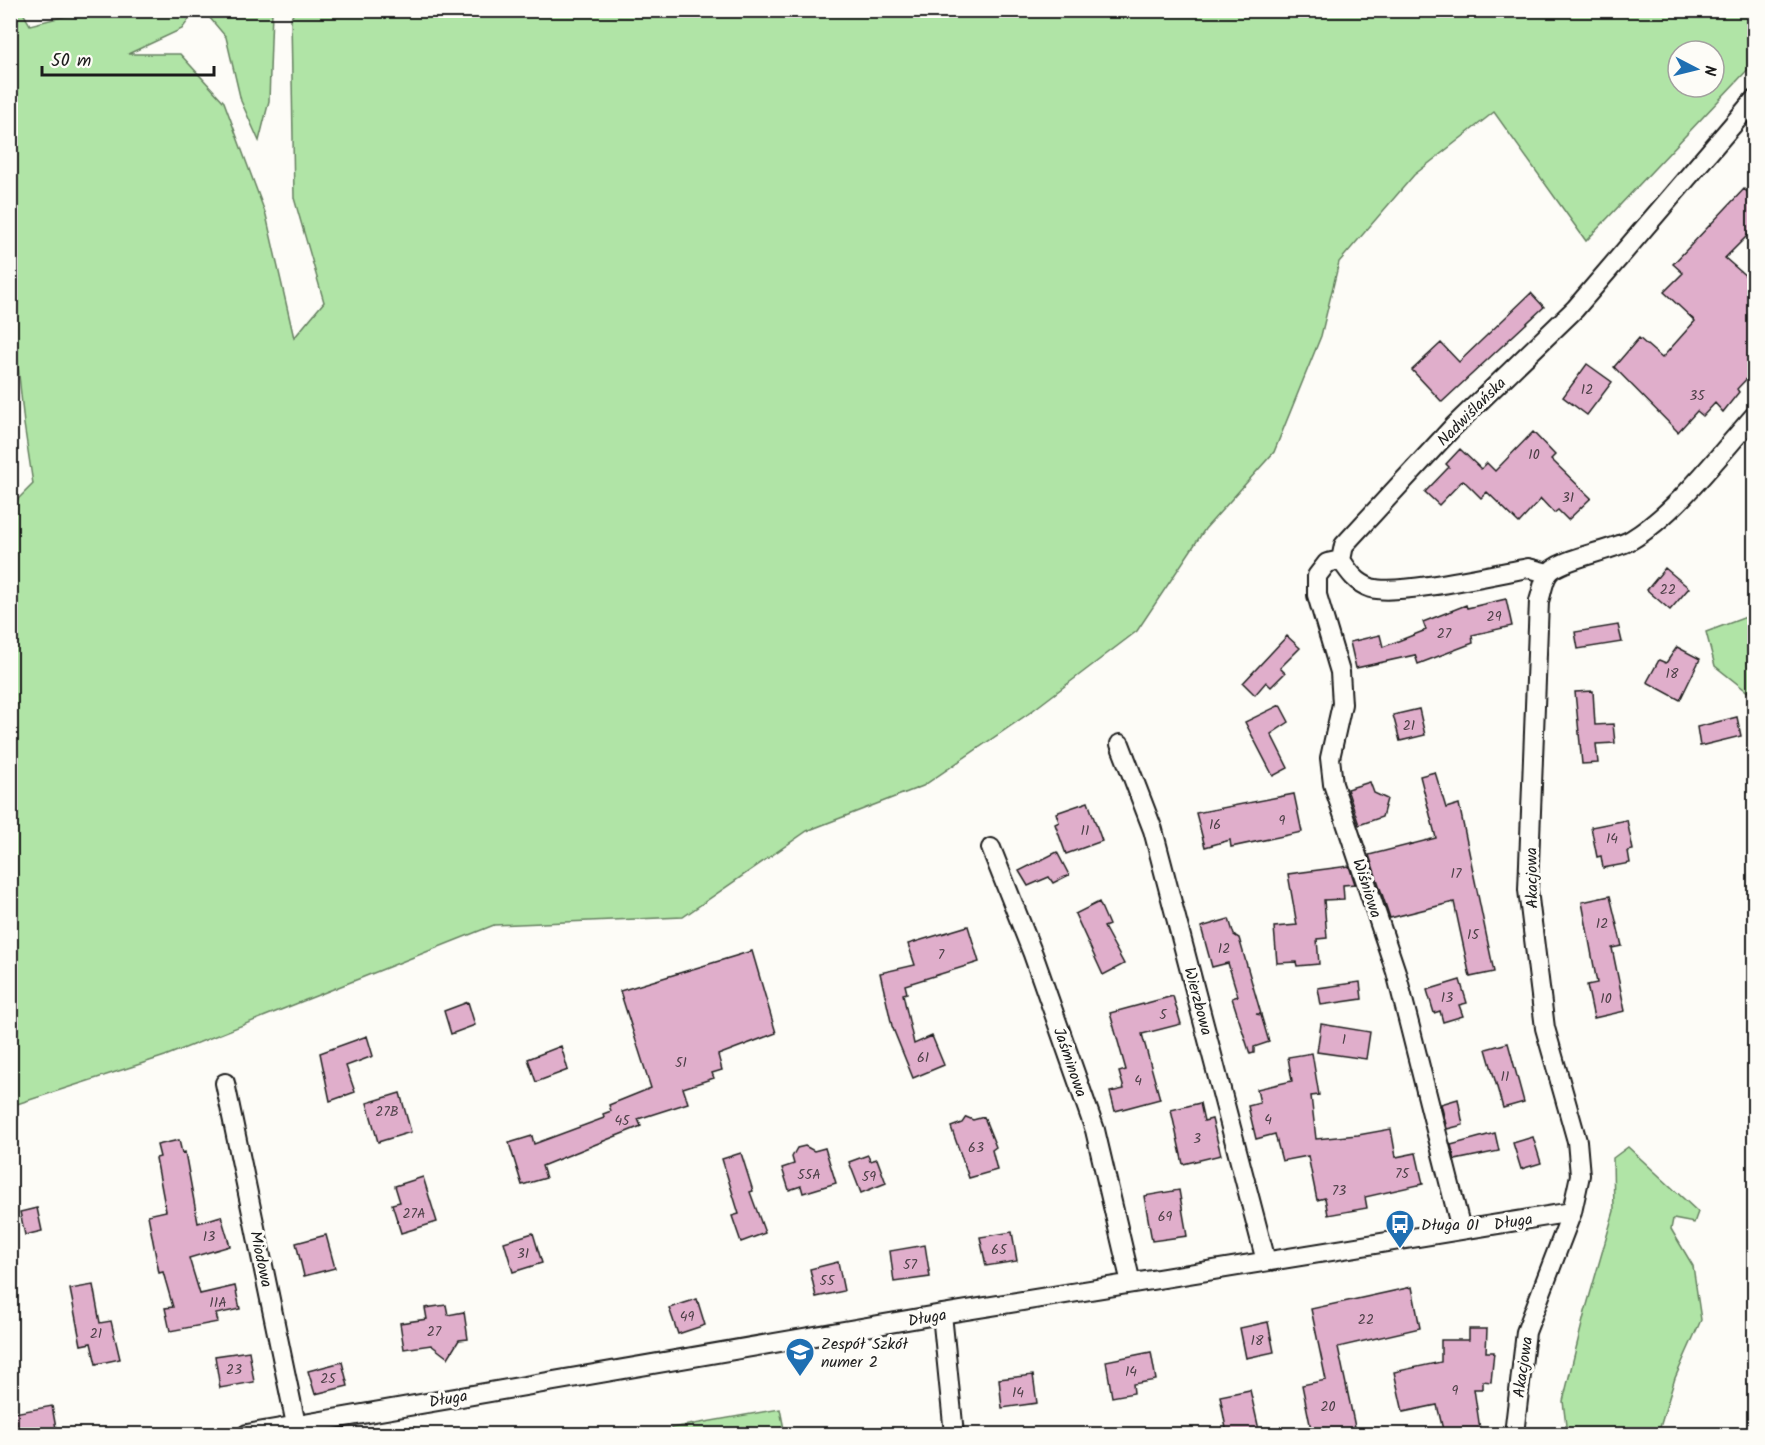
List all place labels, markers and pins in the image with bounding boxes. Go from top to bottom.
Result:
bus stop icon: Długa 01 [1384,1208,1416,1250]
place label: Długa 01 [1421,1213,1479,1238]
place label: Zespół Szkół numer 2 [821,1332,909,1375]
school or university icon: Zespół Szkół numer 2 [784,1336,816,1378]

